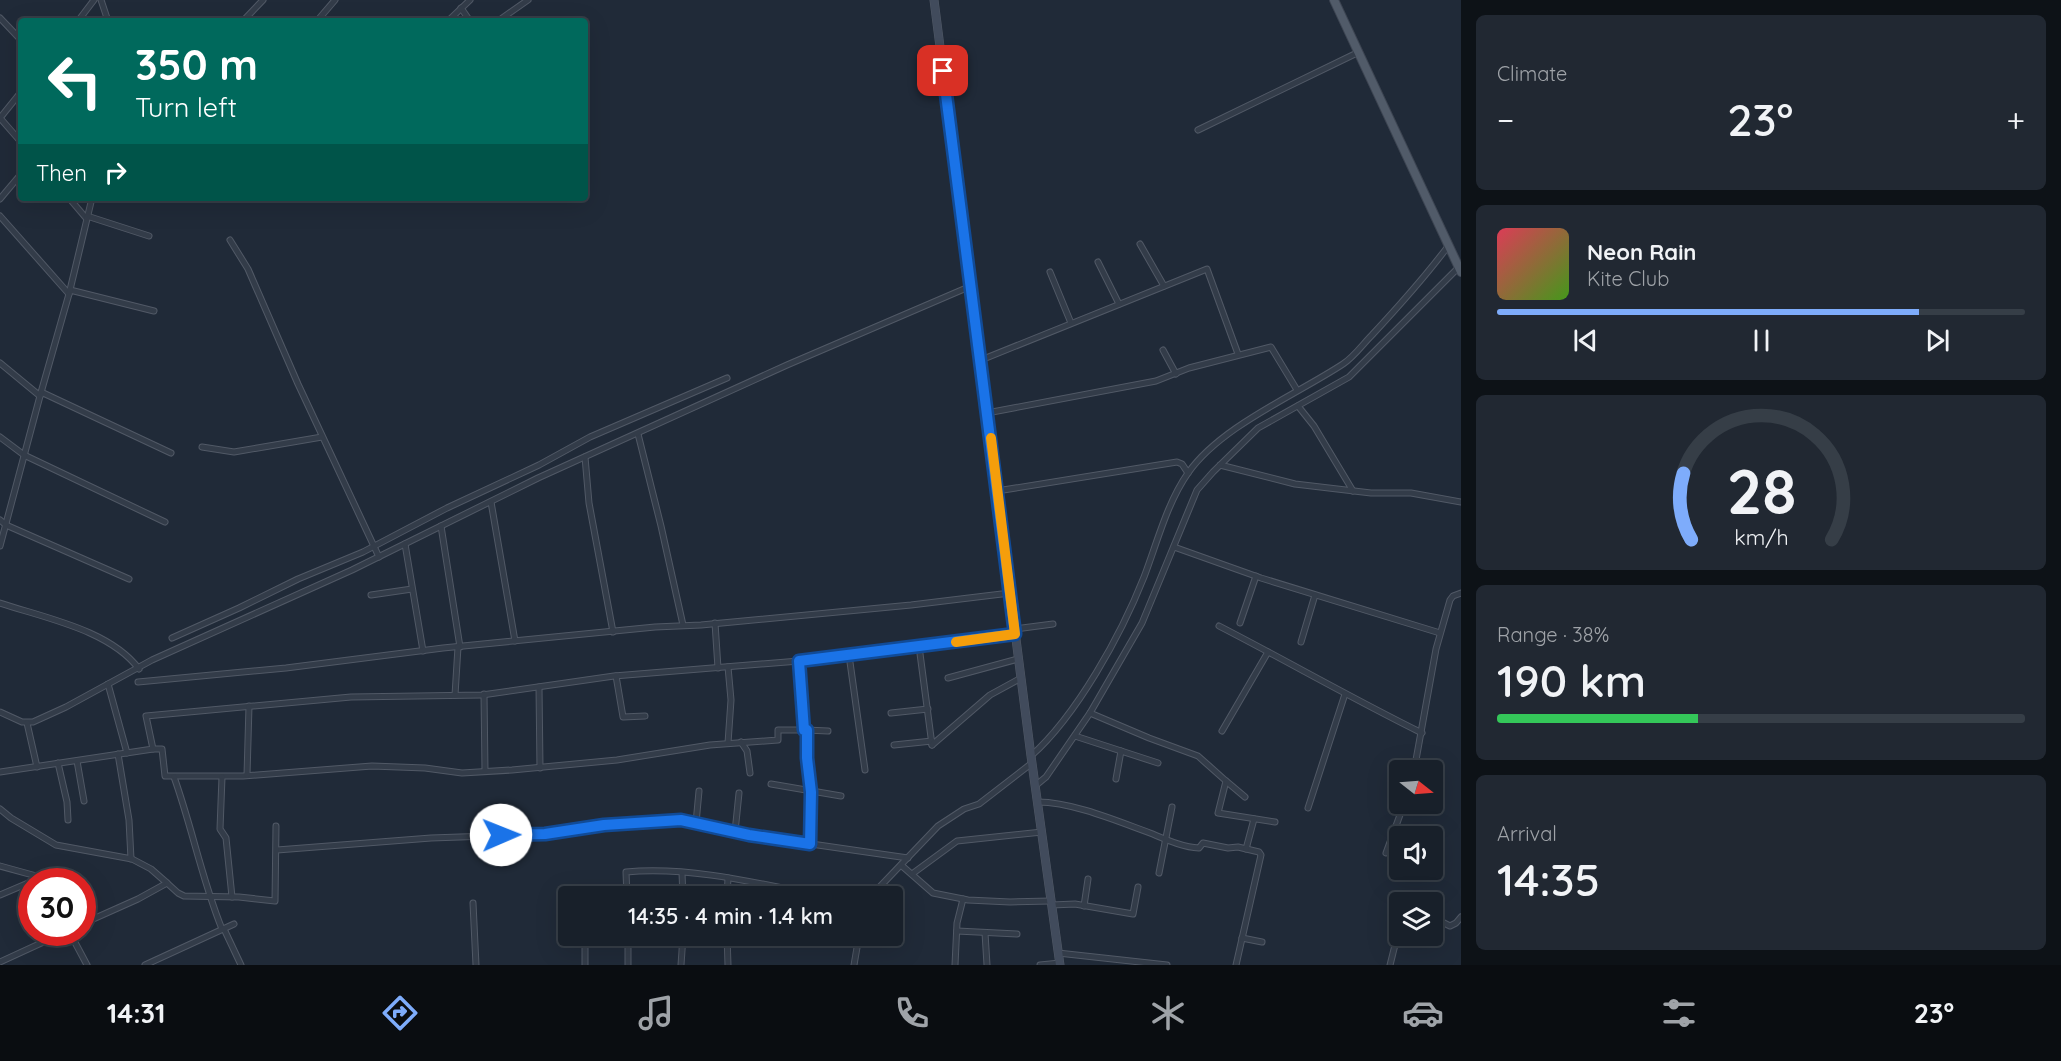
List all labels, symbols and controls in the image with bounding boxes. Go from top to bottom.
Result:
text: 350 m [135,38,258,91]
icon: left [36,42,114,120]
pin [917,45,968,96]
icon: arrive [926,54,959,87]
text: Climate [1497,61,1567,86]
text: Turn left [135,90,237,124]
text: 23° [1727,91,1793,147]
text: − [1497,99,1514,140]
text: + [2006,99,2025,140]
icon: right [99,156,132,189]
text: Then [36,159,87,187]
text: Neon Rain [1587,238,1696,266]
text: Kite Club [1587,266,1669,291]
icon: previous [1569,324,1602,357]
icon: pause [1745,324,1778,357]
icon: next [1921,324,1954,357]
text: 28 [1726,452,1796,530]
text: km/h [1734,524,1788,550]
text: Range · 38% [1497,622,1609,647]
text: 190 km [1497,652,1646,708]
north arrow [1389,760,1443,814]
map controls [1389,760,1443,946]
position arrow [469,803,533,867]
text: Arrival [1497,821,1557,846]
button: sound [1389,826,1443,880]
text: 14:35 [1497,851,1600,907]
speed limit sign: 30 [18,868,96,946]
button: layers [1389,892,1443,946]
text: 14:35 · 4 min · 1.4 km [628,902,833,930]
icon: directions [379,992,421,1034]
icon: music [635,992,677,1034]
icon: phone [891,992,933,1034]
icon: climate [1147,992,1189,1034]
icon: car [1402,992,1444,1034]
icon: filters [1658,992,1700,1034]
text: 14:31 [107,996,166,1030]
text: 23° [1914,996,1954,1030]

